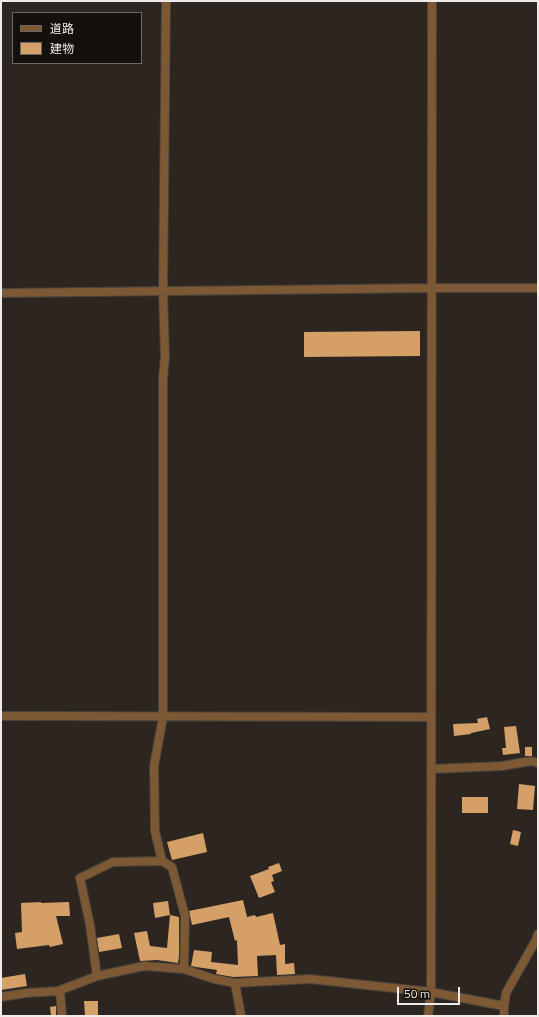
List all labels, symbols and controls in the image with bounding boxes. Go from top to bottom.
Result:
legend [12,12,142,64]
text: 道路 [50,19,74,38]
text: 建物 [50,39,74,58]
scale bar [399,979,462,1005]
text: 50 m [404,984,430,1003]

